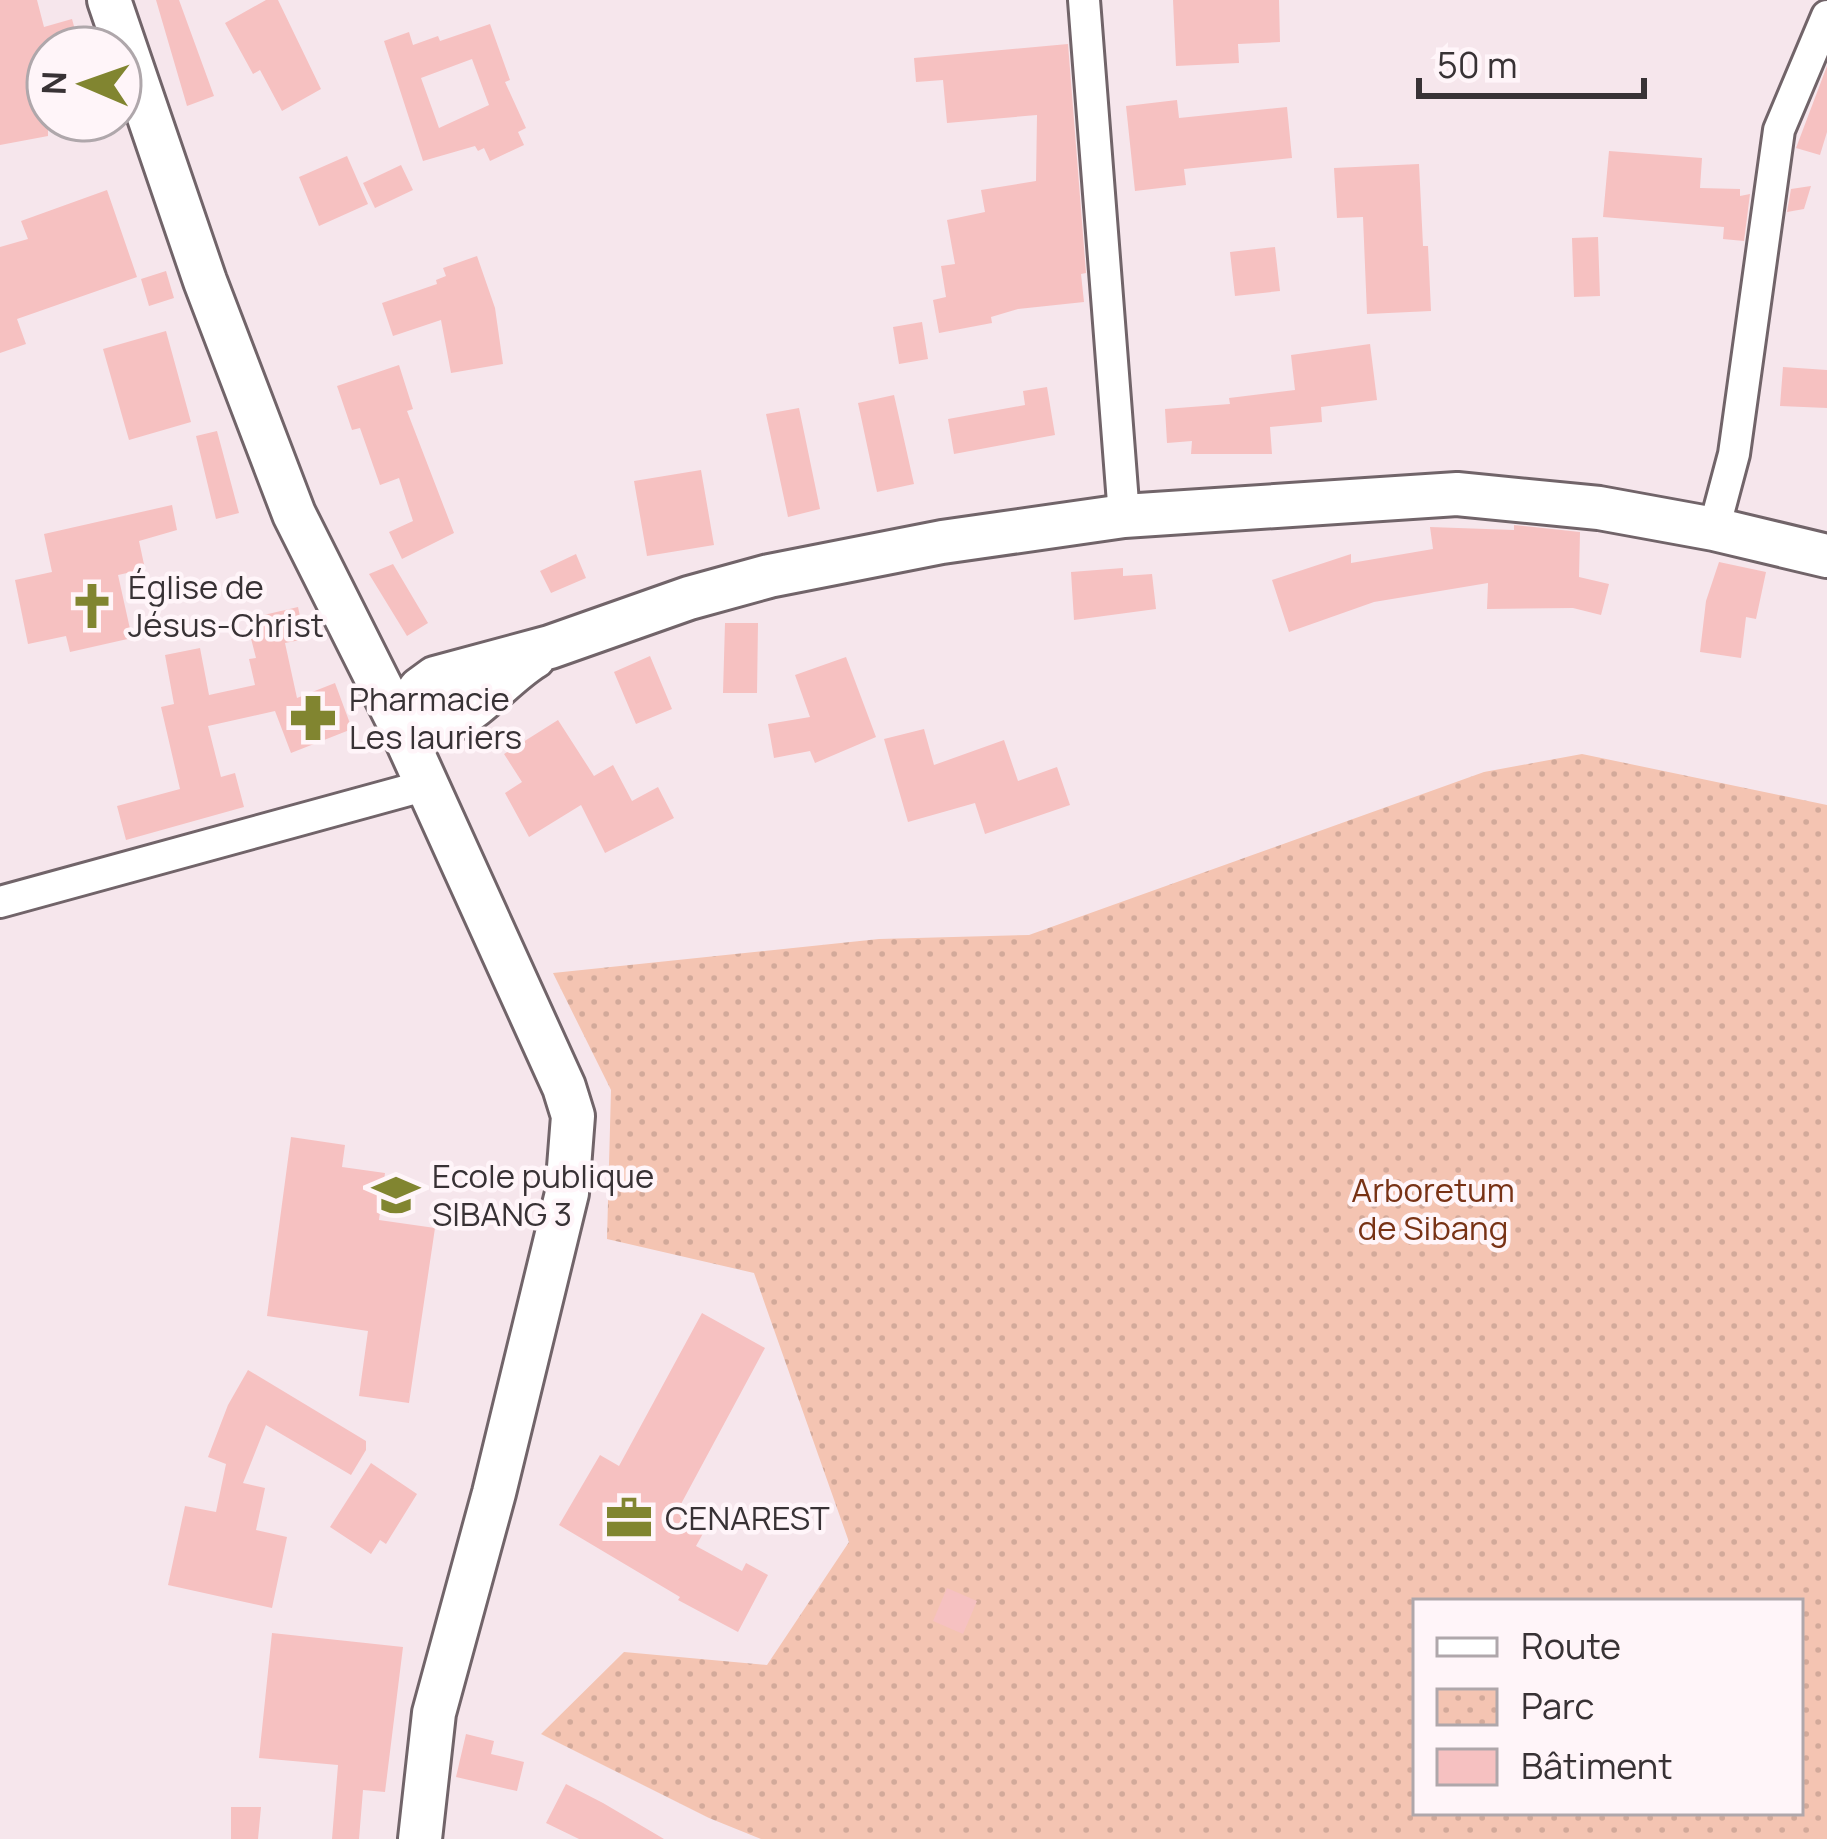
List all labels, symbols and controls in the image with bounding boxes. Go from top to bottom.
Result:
north arrow [24,24,144,144]
scale bar [1419,24,1644,98]
text: 50 m [1437,40,1517,89]
text: N [31,70,76,96]
place label: Église de Jésus-Christ [128,564,324,647]
church icon: Église de Jésus-Christ [67,581,117,631]
place label: Pharmacie Les lauriers [349,676,522,759]
pharmacy icon: Pharmacie Les lauriers [288,693,338,743]
place label: Ecole publique SIBANG 3 [432,1153,654,1236]
park label: Arboretum de Sibang [1351,1167,1515,1250]
school or university icon: Ecole publique SIBANG 3 [371,1170,421,1220]
office icon: CENAREST [604,1493,654,1543]
place label: CENAREST [665,1495,830,1540]
legend [1413,1599,1803,1815]
text: Route [1521,1621,1621,1670]
text: Parc [1521,1681,1594,1730]
text: Bâtiment [1521,1741,1673,1790]

